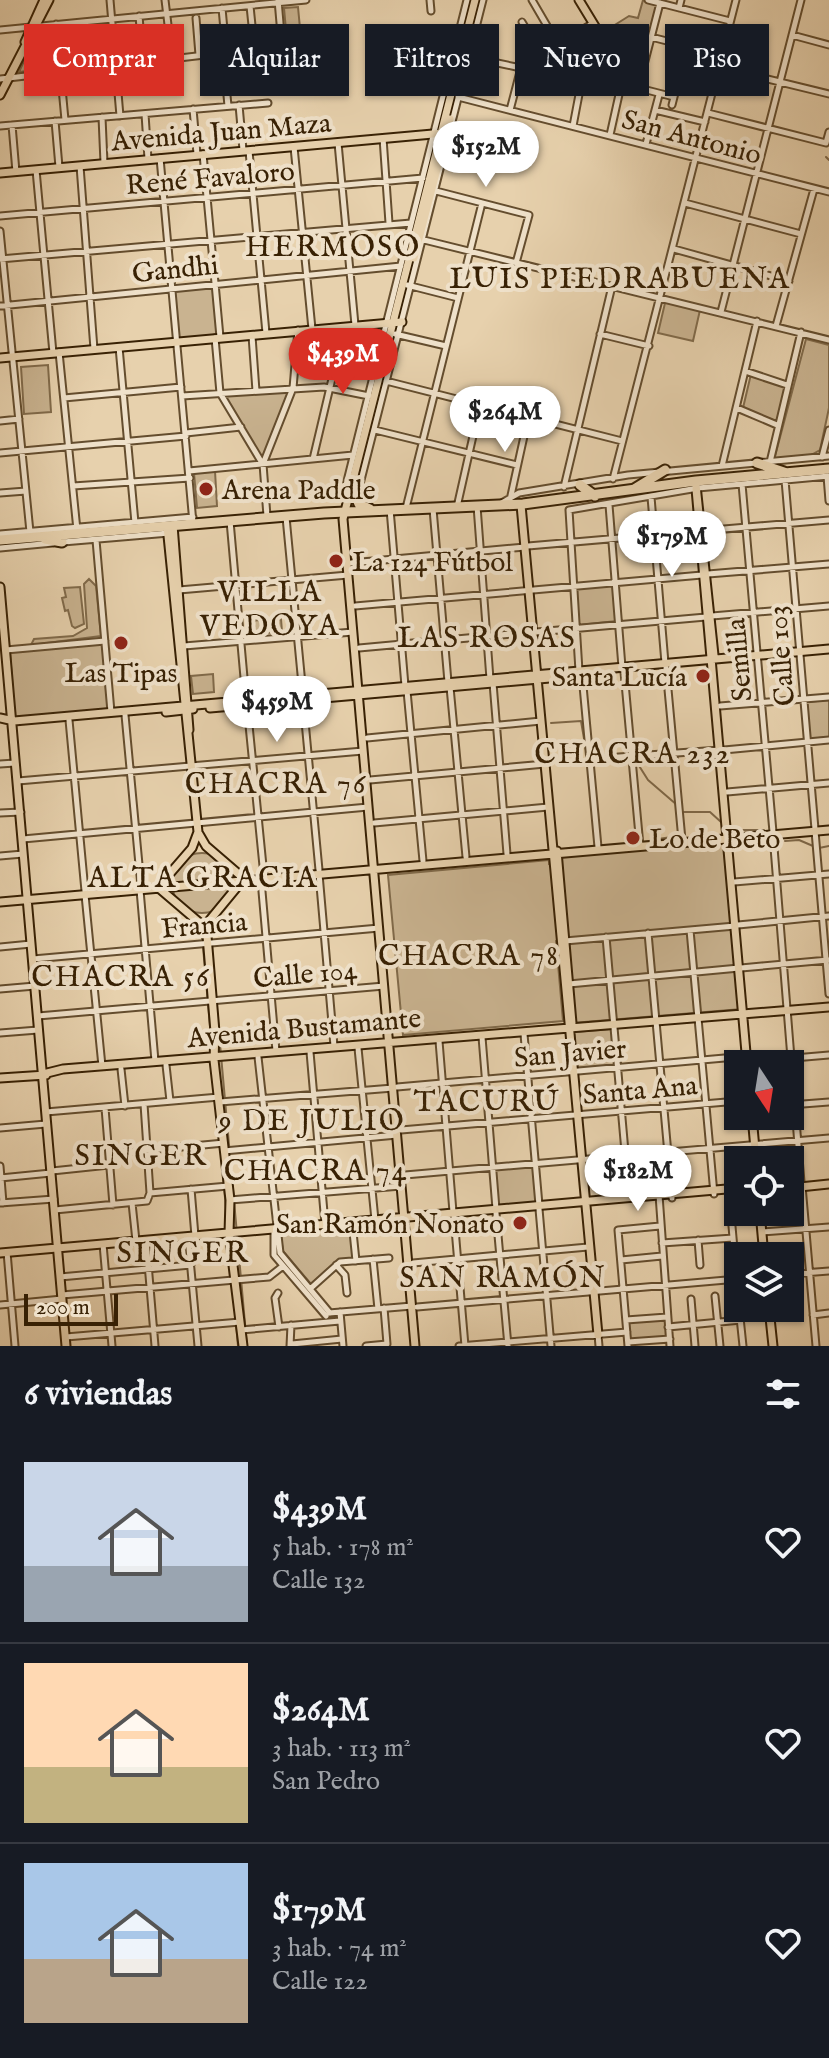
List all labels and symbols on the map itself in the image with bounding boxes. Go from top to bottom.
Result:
street label: San Antonio [618,103,765,174]
street label: Avenida Juan Maza [109,106,334,161]
pin: $152M [430,121,542,189]
street label: René Favaloro [124,155,296,204]
district label: HERMOSO [245,229,421,267]
street label: Gandhi [130,249,220,292]
district label: LUIS PIEDRABUENA [449,261,791,299]
pin: $439M [287,328,399,396]
pin: $264M [449,386,561,454]
place label: Arena Paddle [221,474,376,509]
marker: Arena Paddle [197,480,215,498]
pin: $179M [616,511,728,579]
place label: La 124 Fútbol [352,546,513,581]
marker: La 124 Fútbol [327,552,345,570]
district label: VILLA VEDOYA [199,574,340,646]
street label: Calle 103 [761,604,804,708]
street label: Semilla [719,616,762,703]
district label: LAS ROSAS [397,620,577,658]
marker: Las Tipas [112,634,130,652]
place label: Las Tipas [65,657,177,692]
place label: Santa Lucía [552,661,688,696]
marker: Santa Lucía [694,667,712,685]
pin: $459M [221,676,333,744]
district label: CHACRA 232 [534,736,732,774]
district label: CHACRA 76 [185,766,367,804]
place label: Lo de Beto [649,823,780,858]
marker: Lo de Beto [624,829,642,847]
district label: ALTA GRACIA [86,860,319,898]
street label: Francia [160,905,250,948]
district label: CHACRA 78 [378,938,560,976]
street label: Calle 104 [252,953,359,997]
district label: CHACRA 56 [31,959,211,997]
street label: Avenida Bustamante [185,1002,423,1057]
street label: San Javier [512,1032,628,1077]
north arrow [724,1050,804,1130]
street label: Santa Ana [581,1069,700,1114]
district label: TACURÚ [414,1083,560,1122]
district label: 9 DE JULIO [217,1103,406,1141]
district label: SINGER [74,1138,208,1176]
pin: $182M [582,1145,694,1213]
district label: CHACRA 74 [224,1153,408,1191]
place label: San Ramón Nonato [276,1208,504,1243]
marker: San Ramón Nonato [511,1214,529,1232]
district label: SINGER [116,1235,250,1273]
district label: SAN RAMÓN [399,1260,607,1298]
scale bar [24,1290,118,1326]

